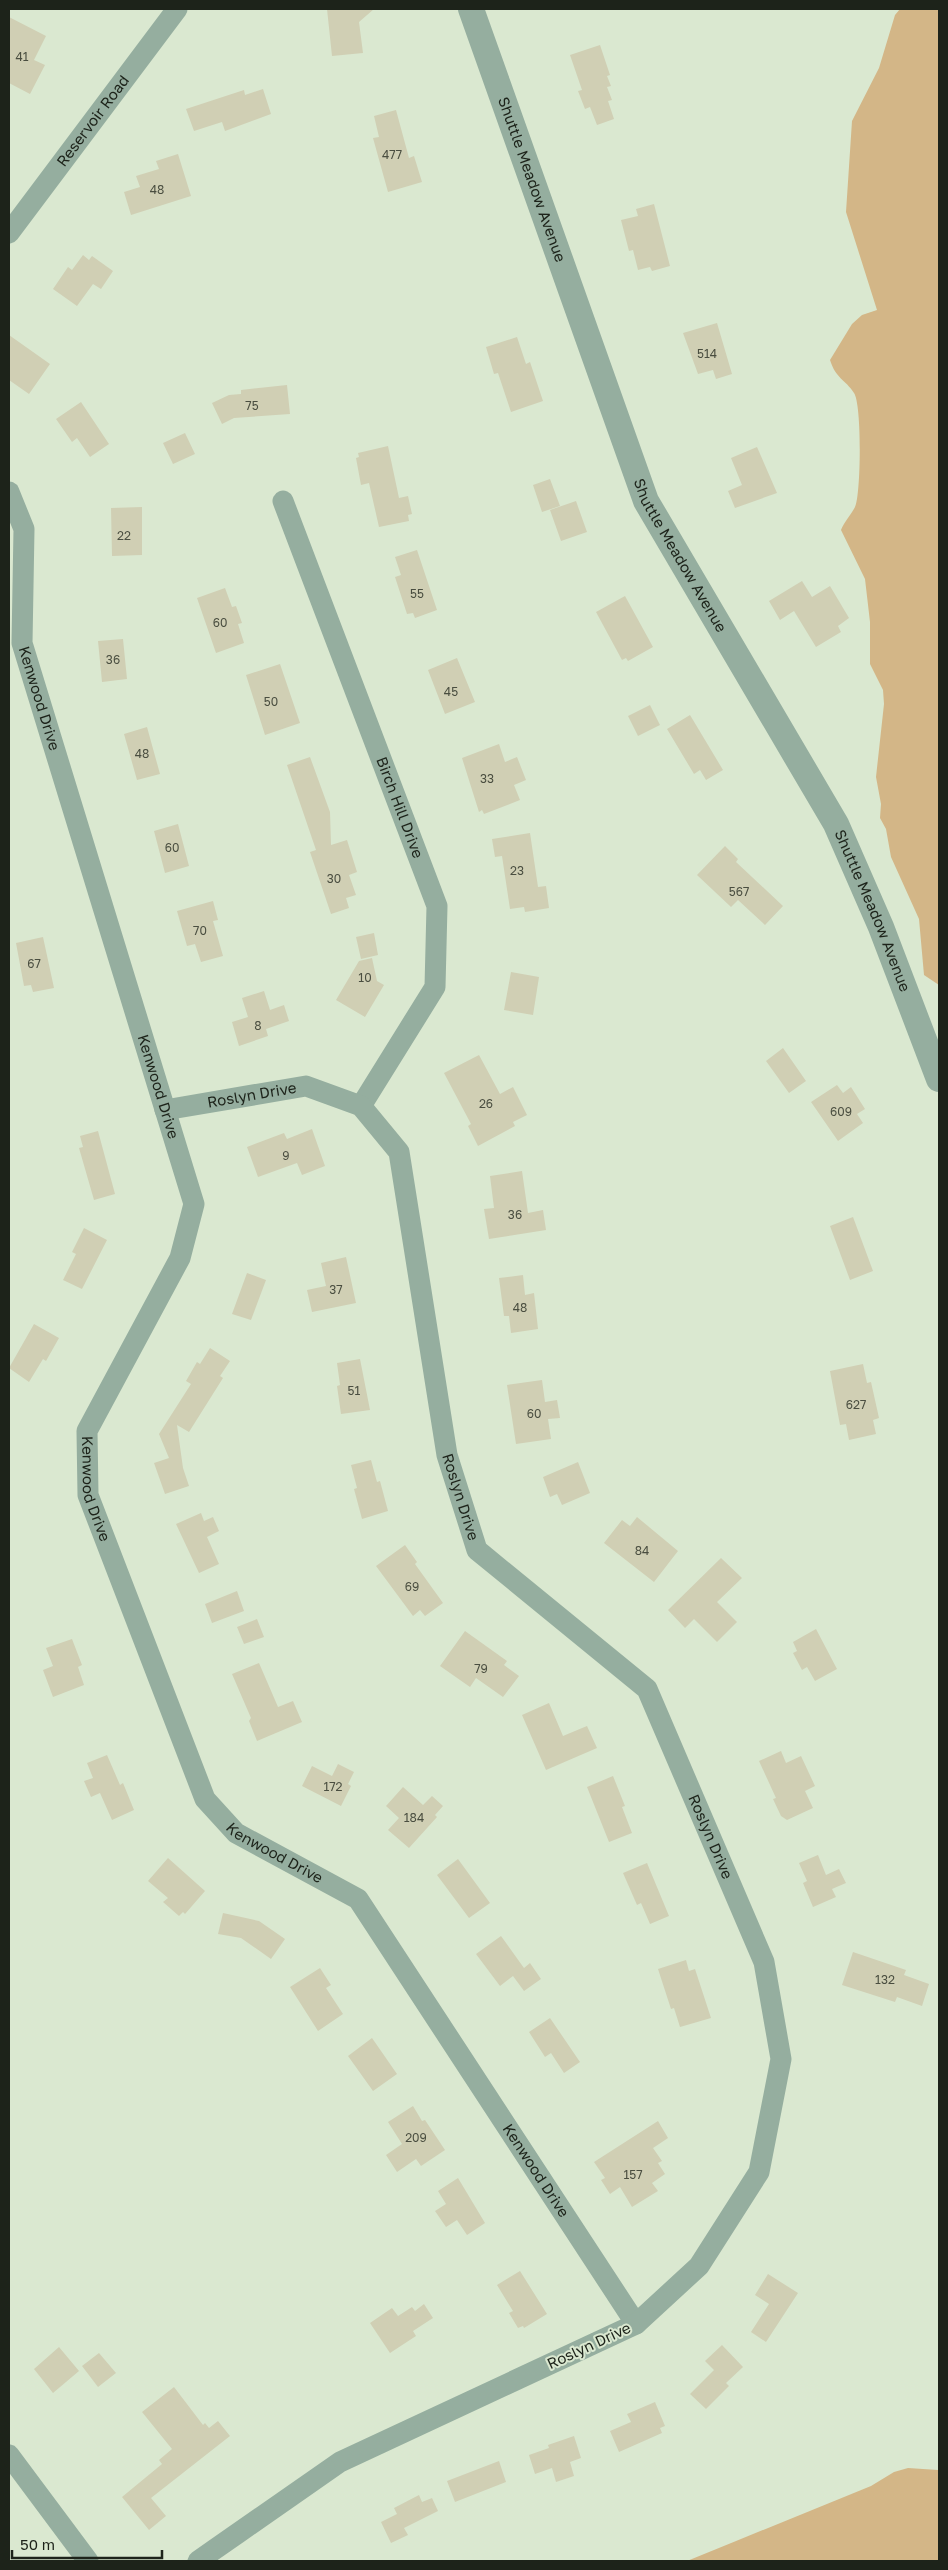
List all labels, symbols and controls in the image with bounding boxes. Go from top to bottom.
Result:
house number: 41 [15,49,29,64]
street label: Reservoir Road [52,71,132,170]
street label: Shuttle Meadow Avenue [495,94,570,264]
house number: 477 [382,147,402,162]
house number: 48 [150,182,164,197]
house number: 514 [697,346,717,361]
house number: 75 [245,398,259,413]
street label: Shuttle Meadow Avenue [631,476,731,635]
house number: 22 [117,528,131,543]
house number: 55 [410,586,424,601]
house number: 60 [213,615,227,630]
street label: Kenwood Drive [16,644,65,753]
house number: 36 [106,652,120,667]
house number: 45 [444,684,458,699]
house number: 50 [264,694,278,709]
house number: 48 [135,746,149,761]
street label: Birch Hill Drive [373,754,428,861]
house number: 33 [480,771,494,786]
street label: Shuttle Meadow Avenue [831,826,915,994]
house number: 60 [165,840,179,855]
house number: 23 [510,863,524,878]
house number: 30 [327,871,341,886]
house number: 567 [729,884,749,899]
house number: 70 [193,923,207,938]
house number: 67 [27,956,41,971]
house number: 10 [358,970,372,985]
house number: 8 [254,1018,262,1033]
street label: Kenwood Drive [135,1032,184,1141]
street label: Roslyn Drive [206,1078,298,1111]
house number: 26 [479,1096,493,1111]
house number: 609 [830,1104,852,1119]
house number: 9 [282,1148,290,1163]
house number: 36 [508,1207,522,1222]
house number: 37 [329,1282,343,1297]
house number: 48 [513,1300,527,1315]
house number: 51 [348,1383,361,1398]
house number: 627 [846,1397,866,1412]
house number: 60 [527,1406,541,1421]
street label: Kenwood Drive [79,1436,115,1544]
street label: Roslyn Drive [439,1451,483,1543]
house number: 84 [635,1543,649,1558]
house number: 69 [405,1579,419,1594]
house number: 79 [474,1661,488,1676]
house number: 172 [323,1779,343,1794]
street label: Roslyn Drive [685,1791,737,1882]
house number: 184 [404,1810,424,1825]
street label: Kenwood Drive [223,1818,327,1887]
house number: 132 [875,1972,895,1987]
street label: Kenwood Drive [499,2120,574,2221]
house number: 209 [405,2130,427,2145]
house number: 157 [623,2167,643,2182]
street label: Roslyn Drive [544,2318,633,2372]
scale bar [12,2528,162,2560]
text: 50 m [20,2535,55,2553]

